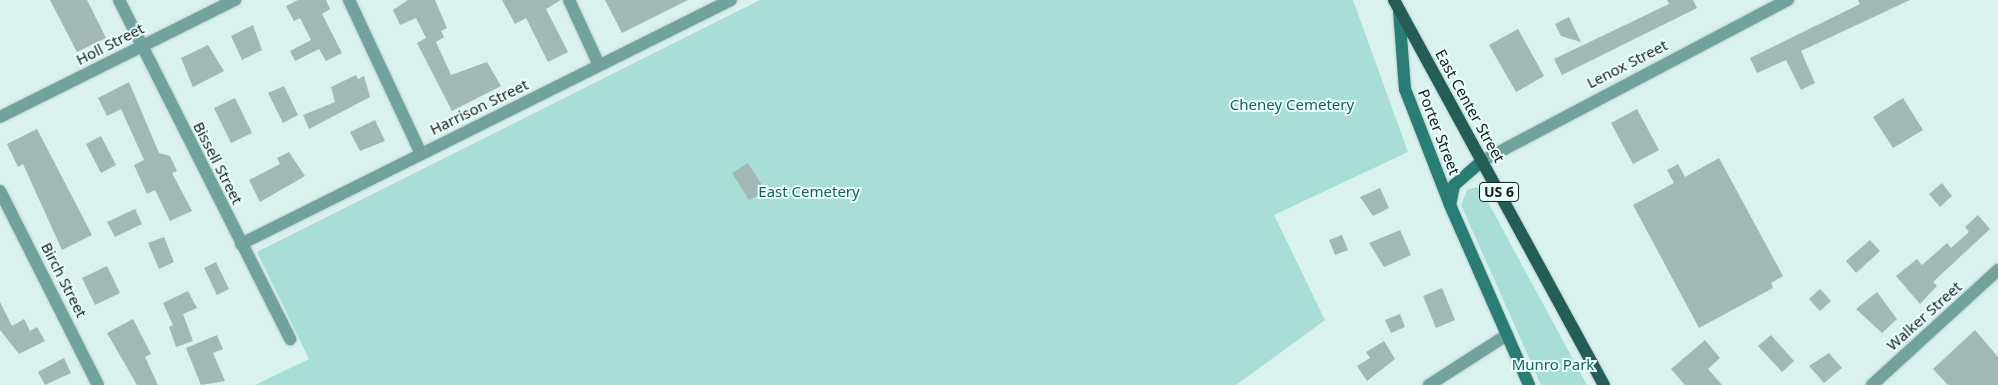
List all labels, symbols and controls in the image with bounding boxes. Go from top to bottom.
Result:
street label: Holl Street [73,19,147,69]
street label: Lenox Street [1584,36,1670,92]
street label: East Center Street [1432,46,1508,166]
street label: Harrison Street [427,75,531,139]
street label: Porter Street [1414,87,1464,177]
park label: Cheney Cemetery [1230,96,1354,114]
street label: Bissell Street [190,119,246,207]
road number: US 6 [1479,180,1519,203]
park label: East Cemetery [758,183,860,201]
street label: Birch Street [37,239,91,321]
street label: Walker Street [1883,278,1965,354]
park label: Munro Park [1512,356,1594,374]

